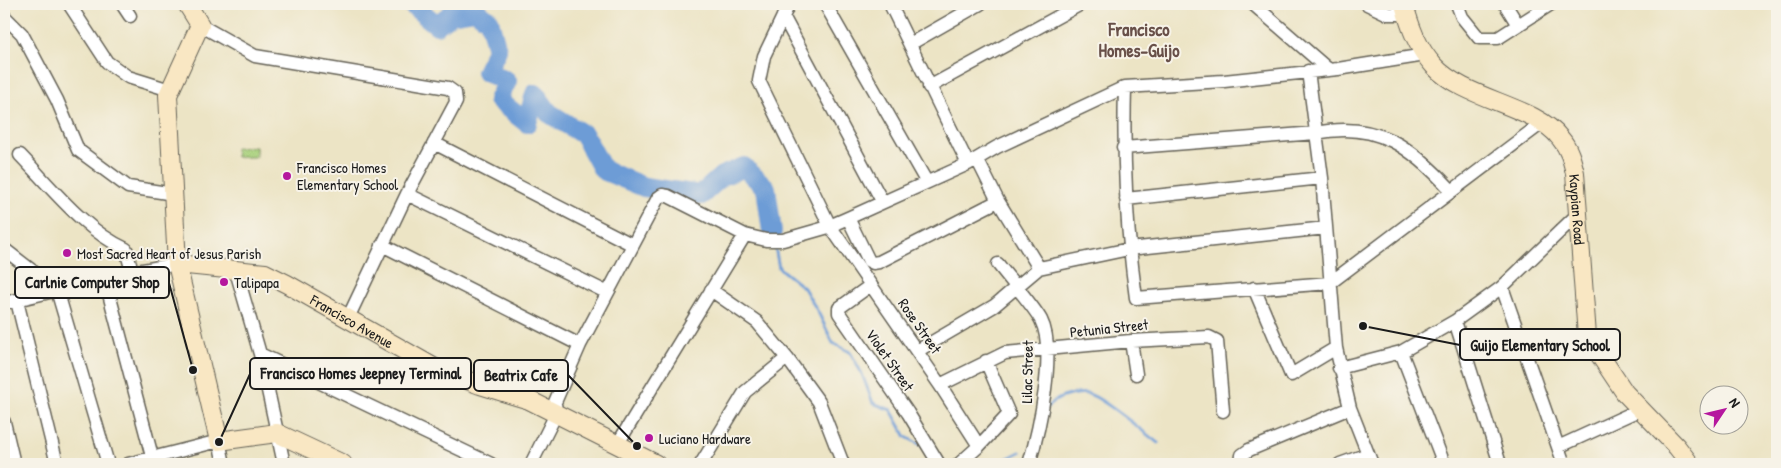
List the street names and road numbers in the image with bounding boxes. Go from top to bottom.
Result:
street label: Kaypian Road [1565,173,1591,245]
street label: Francisco Avenue [306,289,398,353]
street label: Rose Street [893,294,947,358]
street label: Petunia Street [1069,313,1150,343]
street label: Violet Street [861,325,920,396]
street label: Lilac Street [1016,339,1038,404]

